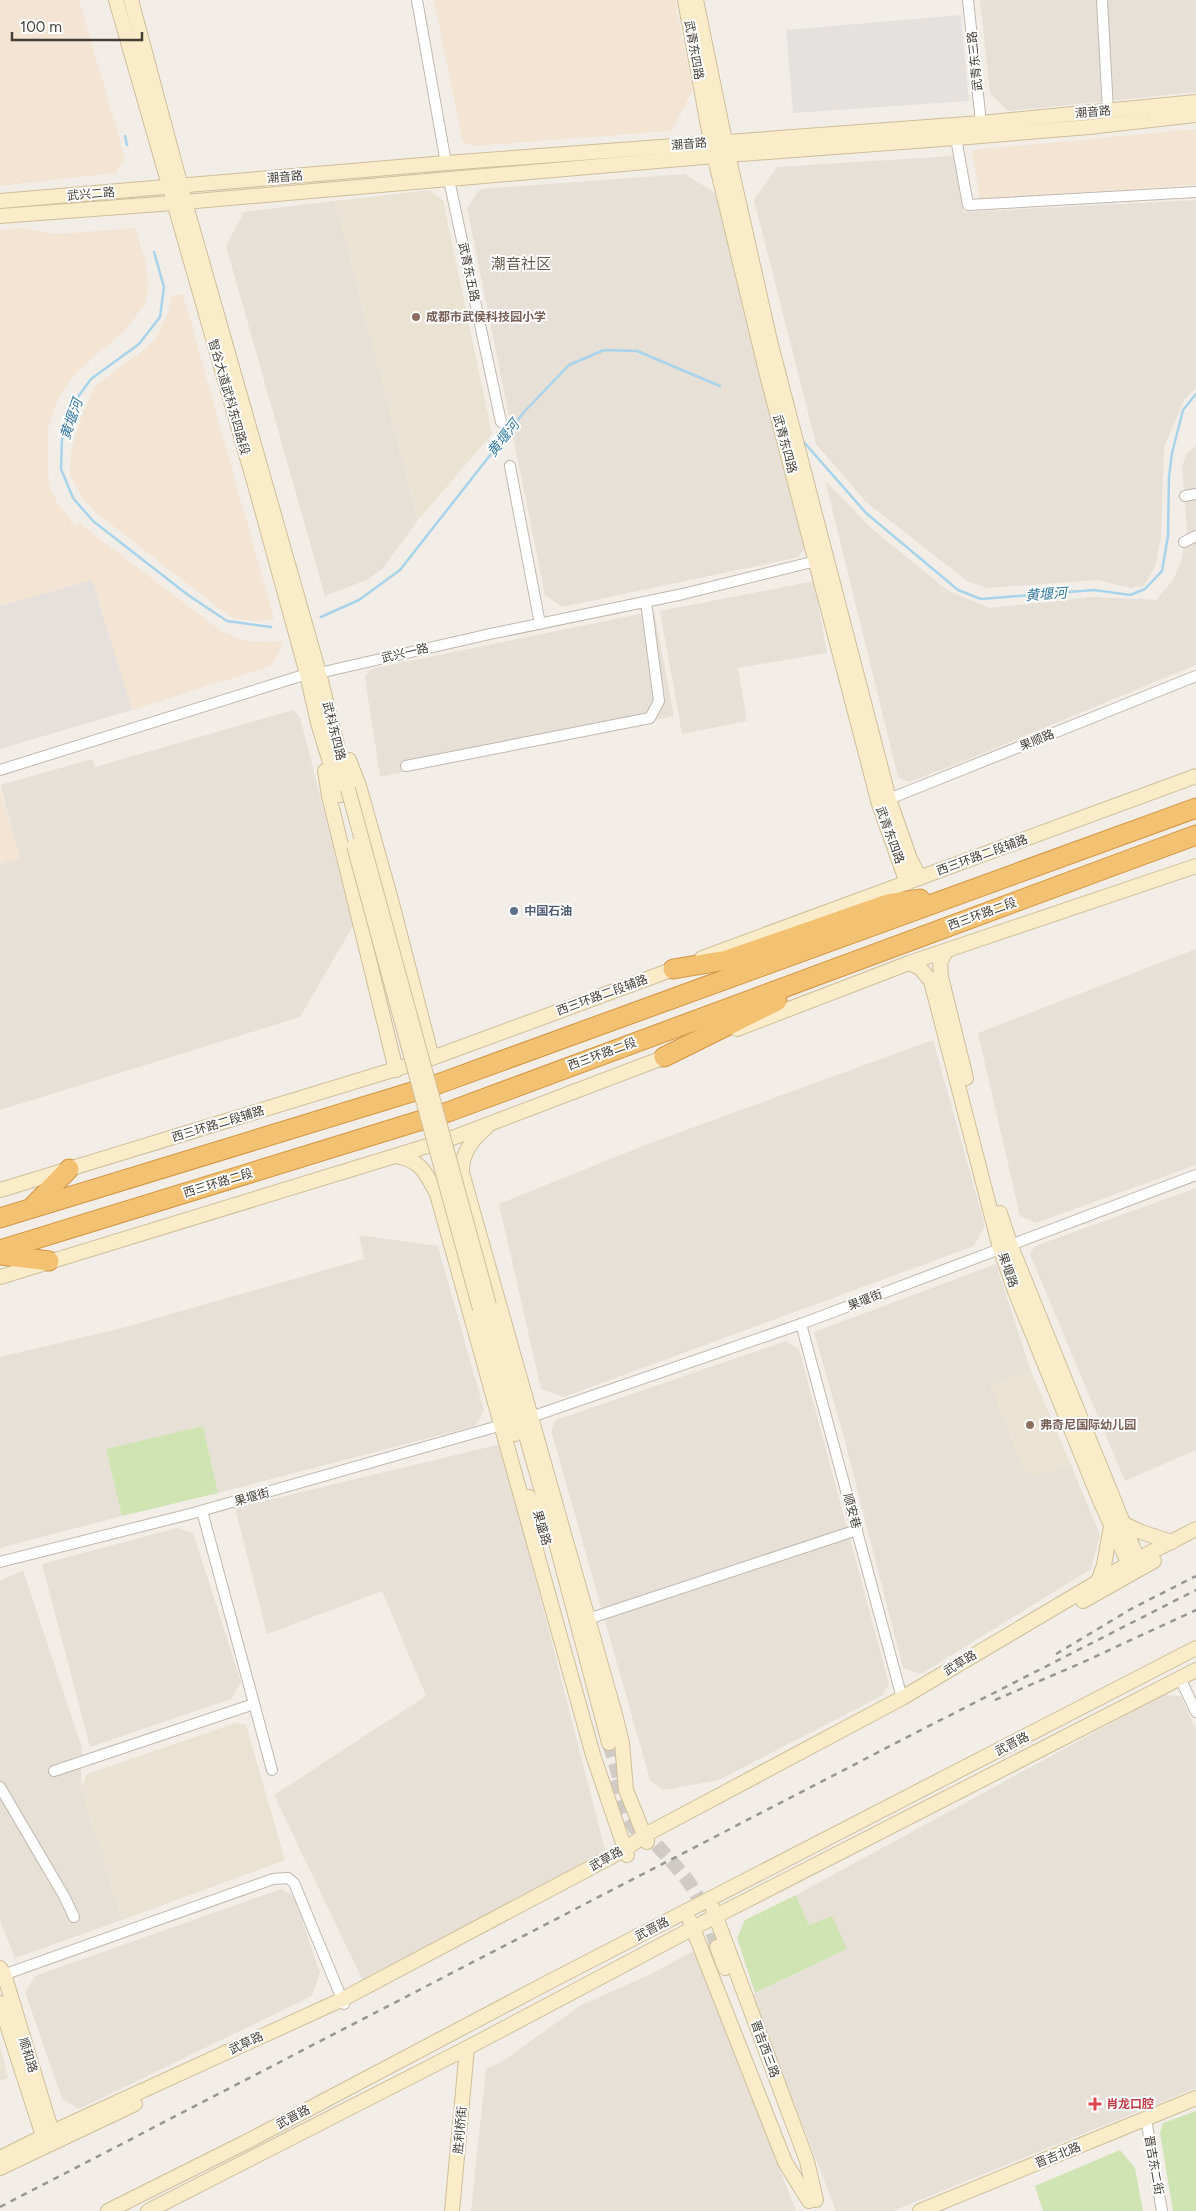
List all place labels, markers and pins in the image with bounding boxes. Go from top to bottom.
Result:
place label: 成都市武侯科技园小学 [426,310,546,324]
marker: 成都市武侯科技园小学 [410,311,422,323]
place label: 中国石油 [524,904,572,918]
marker: 中国石油 [508,905,520,917]
place label: 弗奇尼国际幼儿园 [1040,1418,1136,1432]
marker: 弗奇尼国际幼儿园 [1024,1419,1036,1431]
marker: 肖龙口腔 [1088,2097,1102,2111]
place label: 肖龙口腔 [1106,2097,1154,2111]

